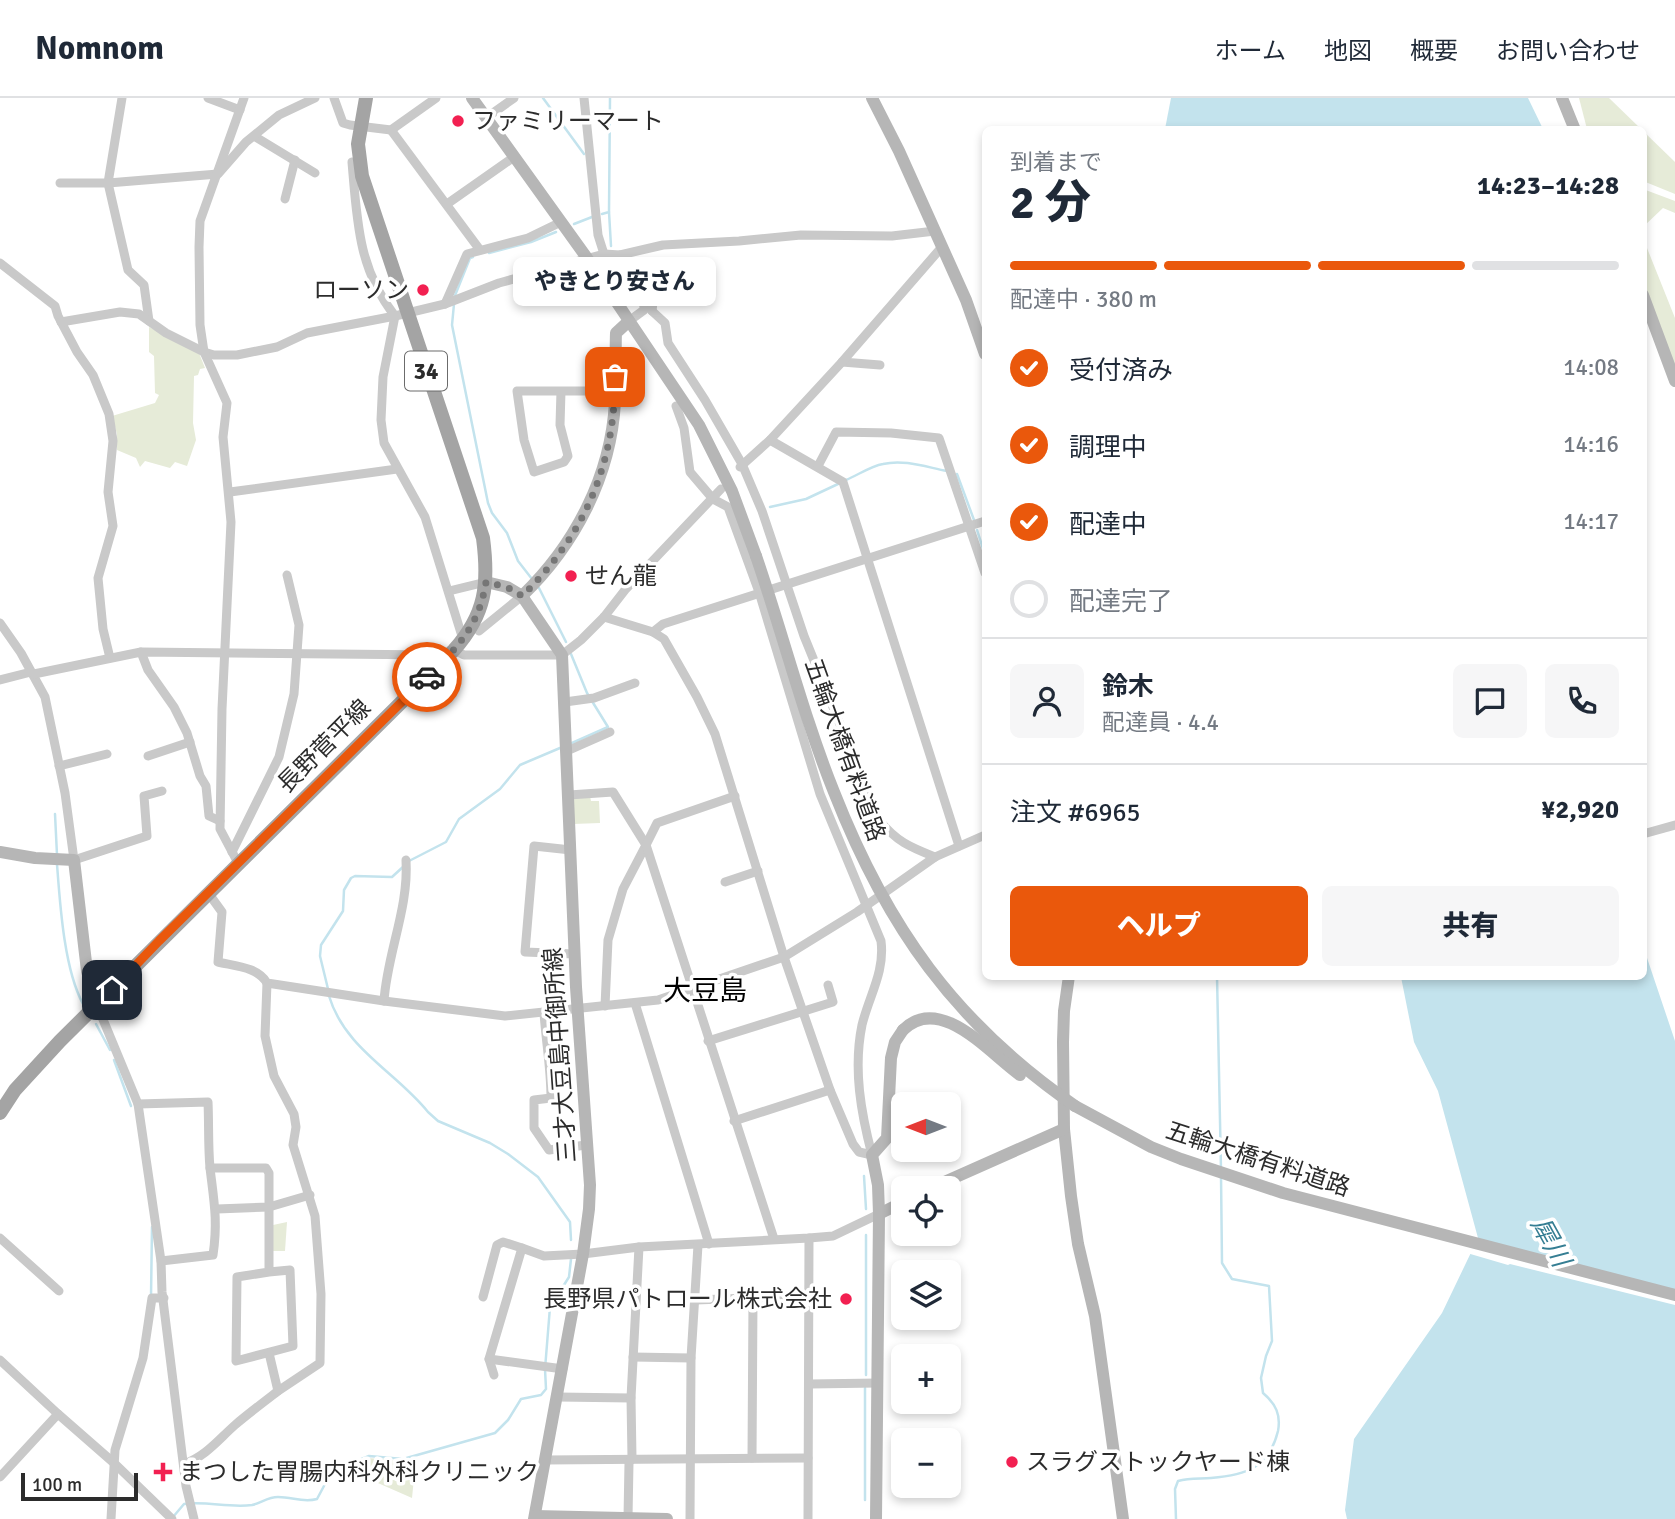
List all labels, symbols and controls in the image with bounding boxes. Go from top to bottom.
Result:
text: Nomnom [35,28,164,69]
text: ホーム [1215,36,1286,66]
text: 地図 [1324,36,1372,66]
text: 概要 [1410,36,1458,66]
text: お問い合わせ [1496,36,1640,66]
place label: ファミリーマート [472,106,664,136]
marker: ファミリーマート [450,113,466,129]
text: 到着まで [1010,148,1102,177]
text: 14:23–14:28 [1477,170,1619,202]
text: 2 分 [1010,175,1091,231]
callout: やきとり安さん [514,258,716,307]
text: やきとり安さん [534,267,695,296]
place label: ローソン [313,275,409,305]
marker: ローソン [415,282,431,298]
text: 配達中 · 380 m [1010,285,1157,314]
pin [585,347,645,407]
icon: check [1010,349,1048,387]
road number: 34 [405,352,447,390]
text: 14:08 [1563,353,1619,382]
text: 受付済み [1069,355,1173,387]
icon: bag [596,358,634,396]
icon: check [1010,426,1048,464]
text: 14:16 [1563,430,1619,459]
text: 調理中 [1069,432,1147,464]
icon: check [1010,503,1048,541]
text: 14:17 [1563,507,1619,536]
text: 配達中 [1069,509,1147,541]
place label: せん龍 [585,561,657,591]
marker: せん龍 [563,568,579,584]
text: 配達完了 [1069,586,1173,618]
courier [392,642,462,712]
street label: 五輪大橋有料道路 [798,655,892,845]
icon: car [408,658,446,696]
button: person [1010,664,1084,738]
button: chat [1453,664,1527,738]
button: phone [1545,664,1619,738]
text: 鈴木 [1102,671,1154,703]
street label: 長野菅平線 [271,693,377,799]
text: 配達員 · 4.4 [1102,708,1219,737]
text: ¥2,920 [1541,794,1619,826]
text: 注文 #6965 [1010,797,1141,829]
button: ヘルプ [1010,886,1308,966]
button: 共有 [1322,886,1619,966]
street label: 三才大豆島中御所線 [538,946,582,1164]
pin [82,960,142,1020]
icon: home [93,971,131,1009]
district label: 大豆島 [663,974,747,1008]
north arrow [891,1092,961,1162]
map controls [891,1092,961,1498]
street label: 五輪大橋有料道路 [1162,1115,1354,1203]
button: locate [891,1176,961,1246]
water label: 犀川 [1523,1211,1578,1275]
button: layers [891,1260,961,1330]
place label: 長野県パトロール株式会社 [543,1284,832,1314]
marker: 長野県パトロール株式会社 [838,1291,854,1307]
button: + [891,1344,961,1414]
button: − [891,1428,961,1498]
place label: スラグストックヤード棟 [1026,1447,1290,1477]
marker: スラグストックヤード棟 [1004,1454,1020,1470]
place label: まつした胃腸内科外科クリニック [179,1457,539,1487]
marker: まつした胃腸内科外科クリニック [153,1462,173,1482]
scale bar [21,1470,138,1502]
text: 100 m [32,1473,82,1497]

